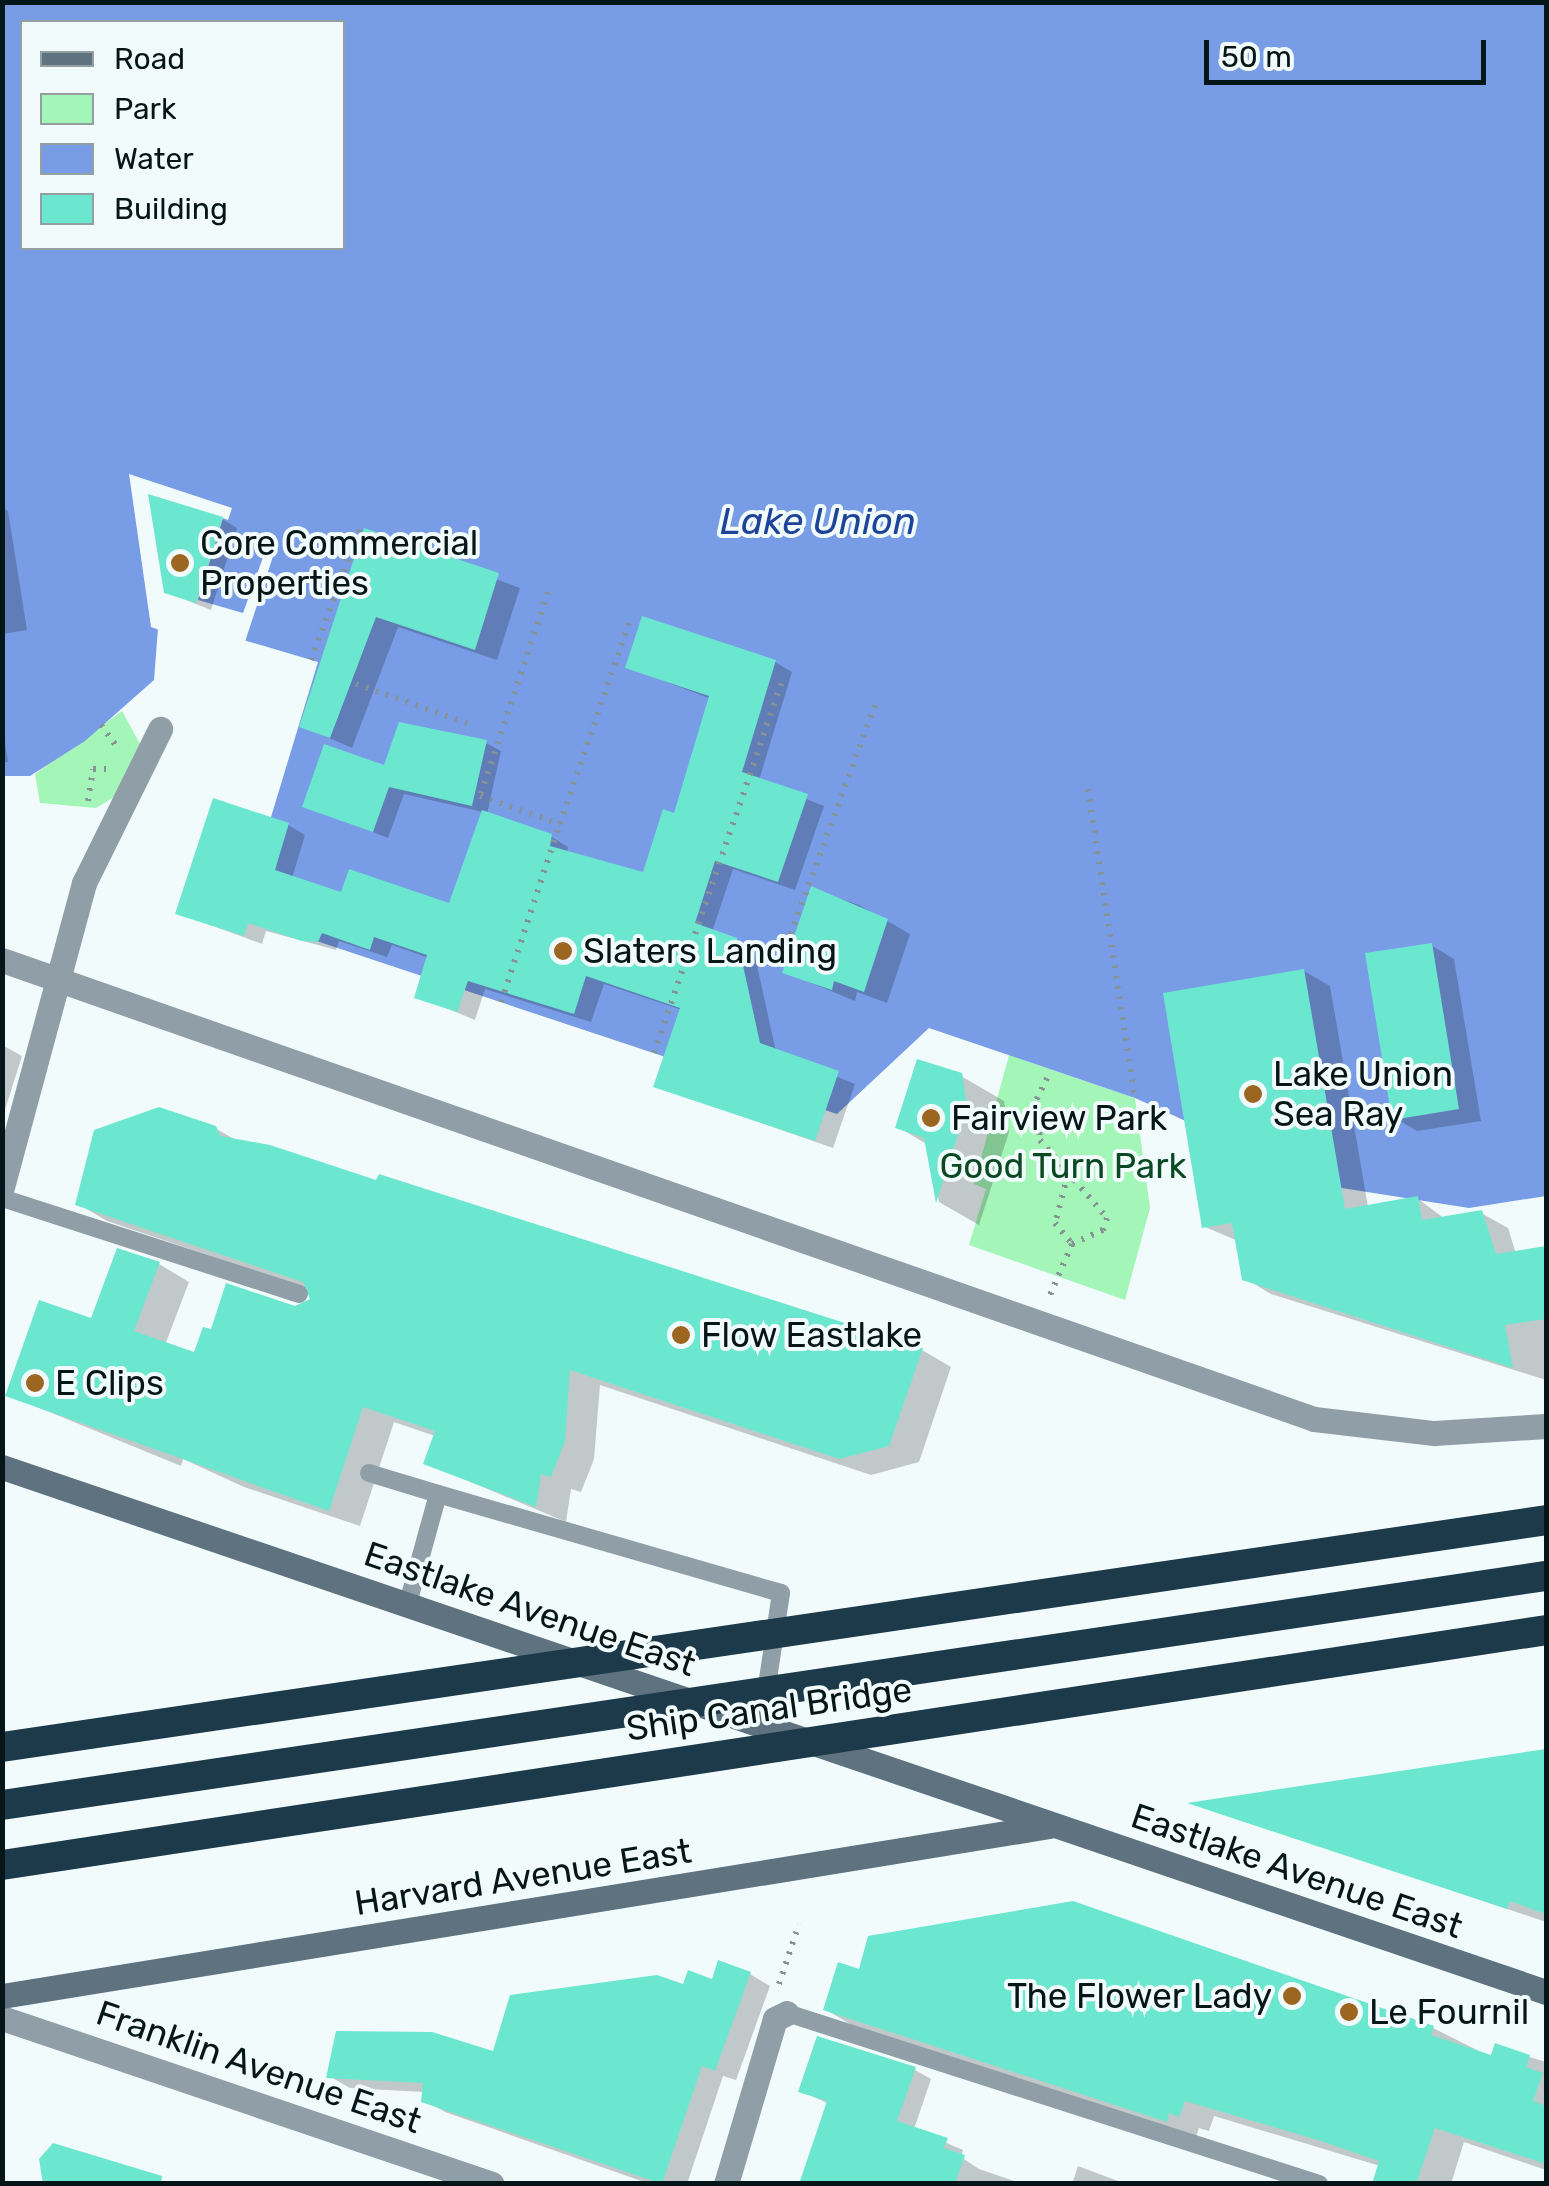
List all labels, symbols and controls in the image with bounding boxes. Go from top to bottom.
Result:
legend [20,20,345,250]
scale bar [1209,20,1492,82]
text: 50 m [1221,39,1292,75]
text: Road [114,41,185,77]
text: Park [114,91,176,127]
text: Water [114,141,194,177]
text: Building [114,191,228,227]
water label: Lake Union [720,499,916,545]
place label: Core Commercial Properties [200,522,478,604]
marker: Core Commercial Properties [169,552,191,574]
place label: Slaters Landing [583,930,837,972]
marker: Slaters Landing [552,940,574,962]
place label: Lake Union Sea Ray [1273,1053,1453,1135]
marker: Lake Union Sea Ray [1242,1083,1264,1105]
place label: Fairview Park [951,1097,1168,1139]
marker: Fairview Park [920,1107,942,1129]
park label: Good Turn Park [939,1145,1187,1187]
place label: Flow Eastlake [701,1314,923,1356]
marker: Flow Eastlake [670,1324,692,1346]
place label: E Clips [55,1362,164,1404]
marker: E Clips [24,1372,46,1394]
street label: Eastlake Avenue East [358,1532,702,1686]
street label: Ship Canal Bridge [624,1668,914,1750]
street label: Eastlake Avenue East [1125,1794,1469,1948]
street label: Harvard Avenue East [351,1830,695,1924]
place label: The Flower Lady [1006,1975,1272,2017]
marker: The Flower Lady [1281,1985,1303,2007]
place label: Le Fournil [1369,1991,1529,2033]
street label: Franklin Avenue East [91,1992,427,2142]
marker: Le Fournil [1338,2001,1360,2023]

